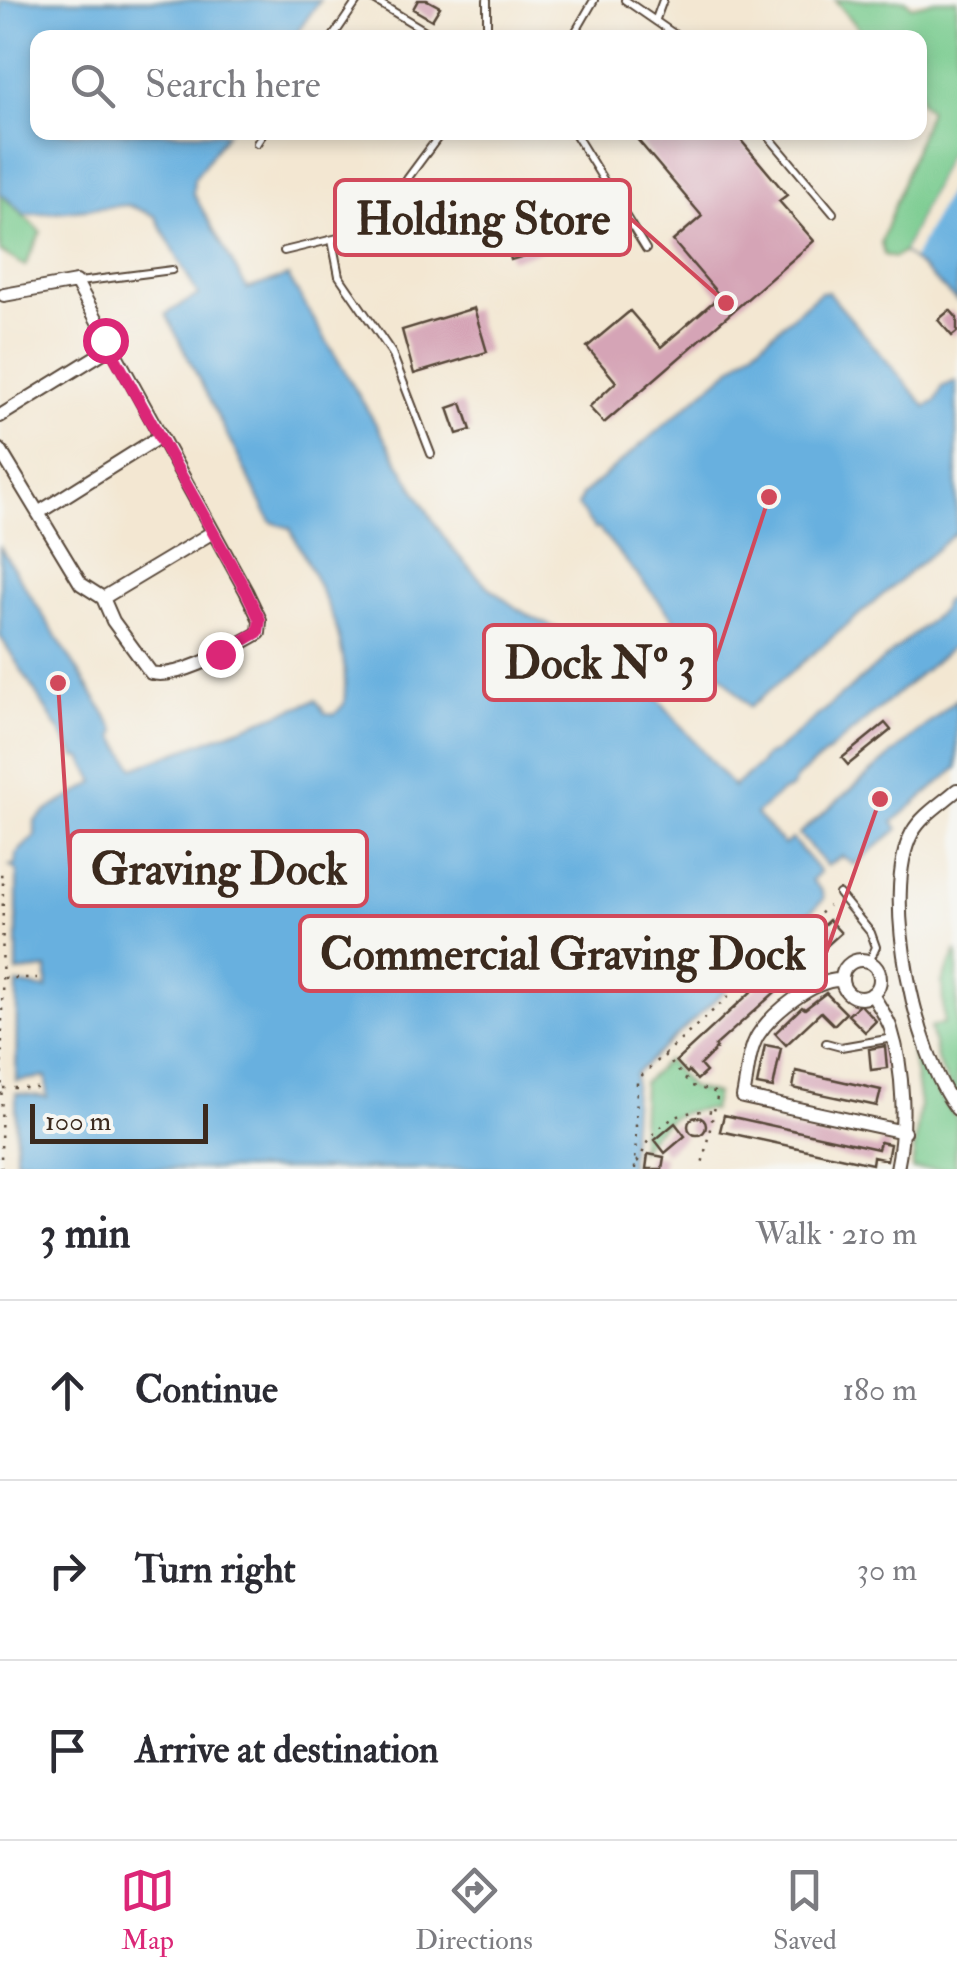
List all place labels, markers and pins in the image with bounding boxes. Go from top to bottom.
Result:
callout: Holding Store [335,180,630,255]
callout: Dock Nº 3 [484,625,715,700]
callout: Graving Dock [70,831,367,906]
callout: Commercial Graving Dock [300,916,826,991]

